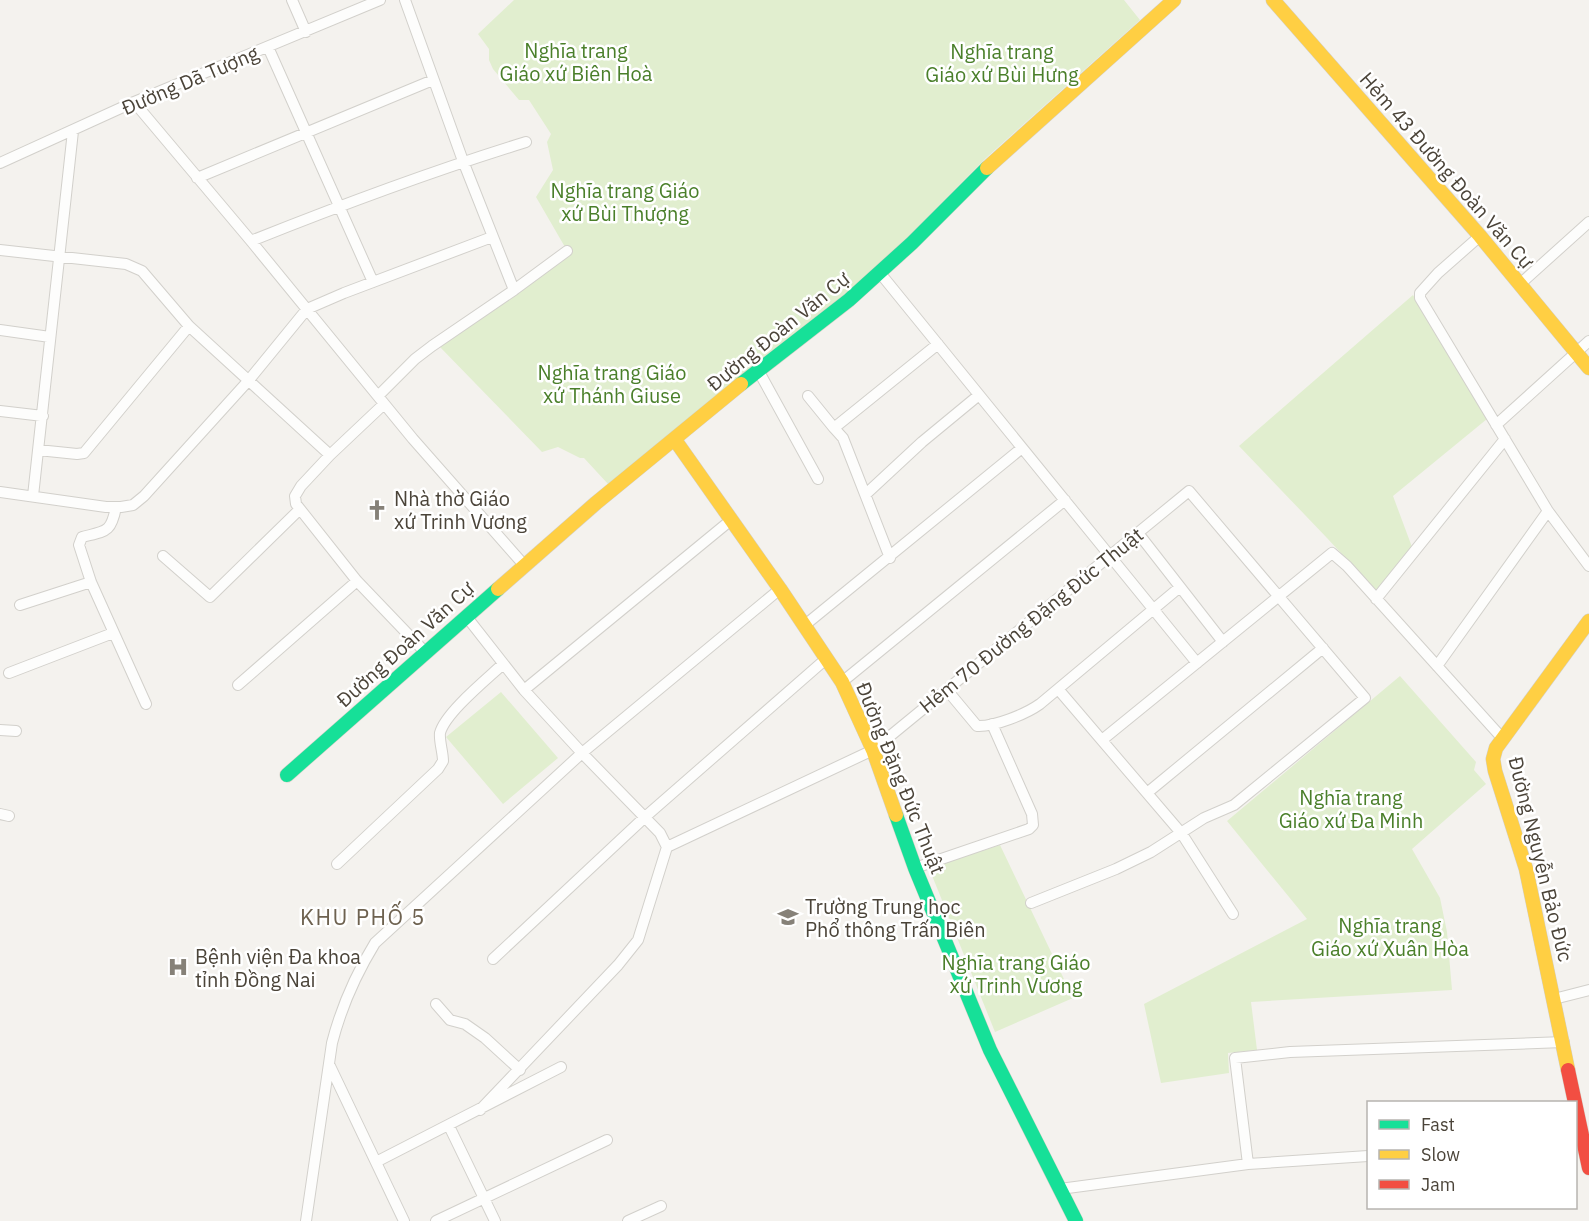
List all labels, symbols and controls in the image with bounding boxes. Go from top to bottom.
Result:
park label: Nghĩa trang Giáo xứ Biên Hoà [500,37,653,87]
park label: Nghĩa trang Giáo xứ Bùi Hưng [925,38,1079,88]
street label: Đường Dã Tượng [117,39,263,121]
street label: Hẻm 43 Đường Đoàn Văn Cự [1354,66,1540,275]
park label: Nghĩa trang Giáo xứ Bùi Thượng [551,177,699,227]
street label: Đường Đoàn Văn Cự [701,265,855,397]
park label: Nghĩa trang Giáo xứ Thánh Giuse [538,359,686,409]
place label: Nhà thờ Giáo xứ Trinh Vương [394,485,527,535]
church icon: Nhà thờ Giáo xứ Trinh Vương [365,498,389,522]
street label: Hẻm 70 Đường Đặng Đức Thuật [913,521,1149,719]
street label: Đường Đoàn Văn Cự [330,575,480,713]
street label: Đường Đặng Đức Thuật [850,678,952,878]
street label: Đường Nguyễn Bảo Đức [1502,754,1580,964]
park label: Nghĩa trang Giáo xứ Đa Minh [1279,784,1423,834]
place label: Trường Trung học Phổ thông Trấn Biên [805,893,986,943]
district label: KHU PHỐ 5 [300,900,426,931]
school or university icon: Trường Trung học Phổ thông Trấn Biên [776,905,800,929]
park label: Nghĩa trang Giáo xứ Xuân Hòa [1311,912,1469,962]
place label: Bệnh viện Đa khoa tỉnh Đồng Nai [195,943,361,993]
park label: Nghĩa trang Giáo xứ Trinh Vương [942,949,1090,999]
hospital icon: Bệnh viện Đa khoa tỉnh Đồng Nai [166,955,190,979]
legend [1367,1101,1577,1209]
text: Fast [1421,1113,1455,1136]
text: Slow [1421,1143,1460,1166]
text: Jam [1421,1173,1456,1196]

